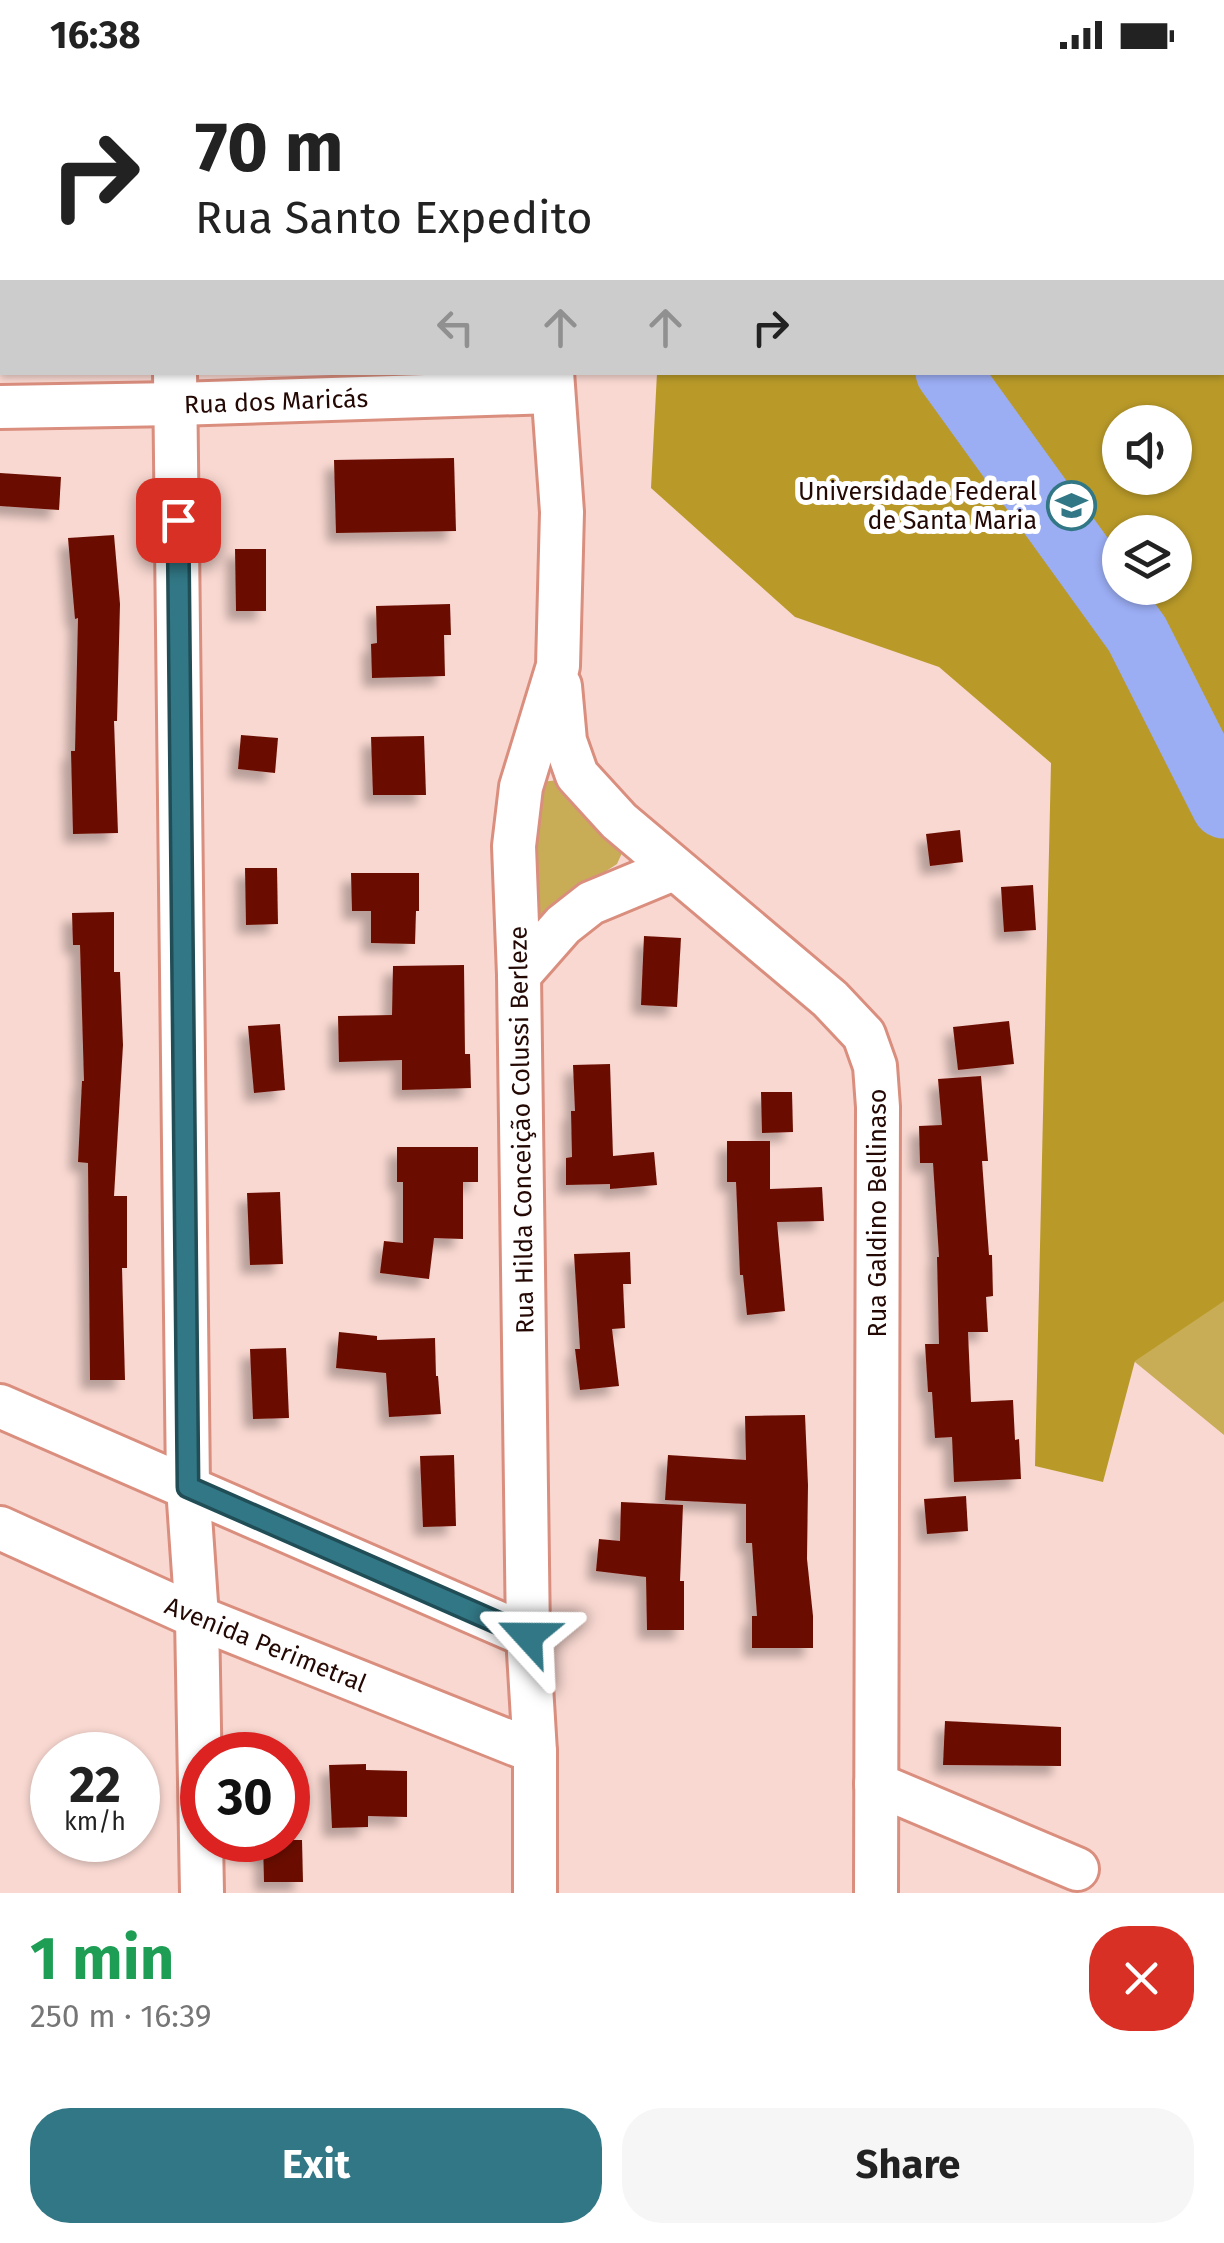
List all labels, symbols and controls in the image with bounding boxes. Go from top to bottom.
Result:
text: 16:38 [50,12,141,58]
text: 70 m [195,106,344,190]
icon: right [30,110,160,240]
text: Rua Santo Expedito [195,191,593,245]
icon: left [428,300,483,355]
icon: ahead [533,300,588,355]
icon: ahead [638,300,693,355]
icon: right [743,300,798,355]
street label: Rua dos Maricás [183,384,369,420]
map controls [1102,405,1192,605]
button: sound [1102,405,1192,495]
place label: Universidade Federal de Santa Maria [798,477,1037,536]
pin [136,478,221,563]
school or university icon: Universidade Federal de Santa Maria [1046,479,1098,531]
icon: arrive [151,493,206,548]
button: layers [1102,515,1192,605]
street label: Rua Hilda Conceição Colussi Berleze [503,926,541,1334]
street label: Rua Galdino Bellinaso [863,1089,893,1337]
position arrow [476,1584,580,1688]
street label: Avenida Perimetral [160,1591,371,1699]
speed limit sign: 30 [180,1732,310,1862]
text: 22 [69,1755,121,1815]
text: km/h [64,1807,126,1837]
text: 1 min [30,1923,174,1995]
button: close [1089,1926,1194,2031]
text: 250 m · 16:39 [30,1997,212,2035]
button: Exit [30,2108,602,2223]
button: Share [622,2108,1194,2223]

